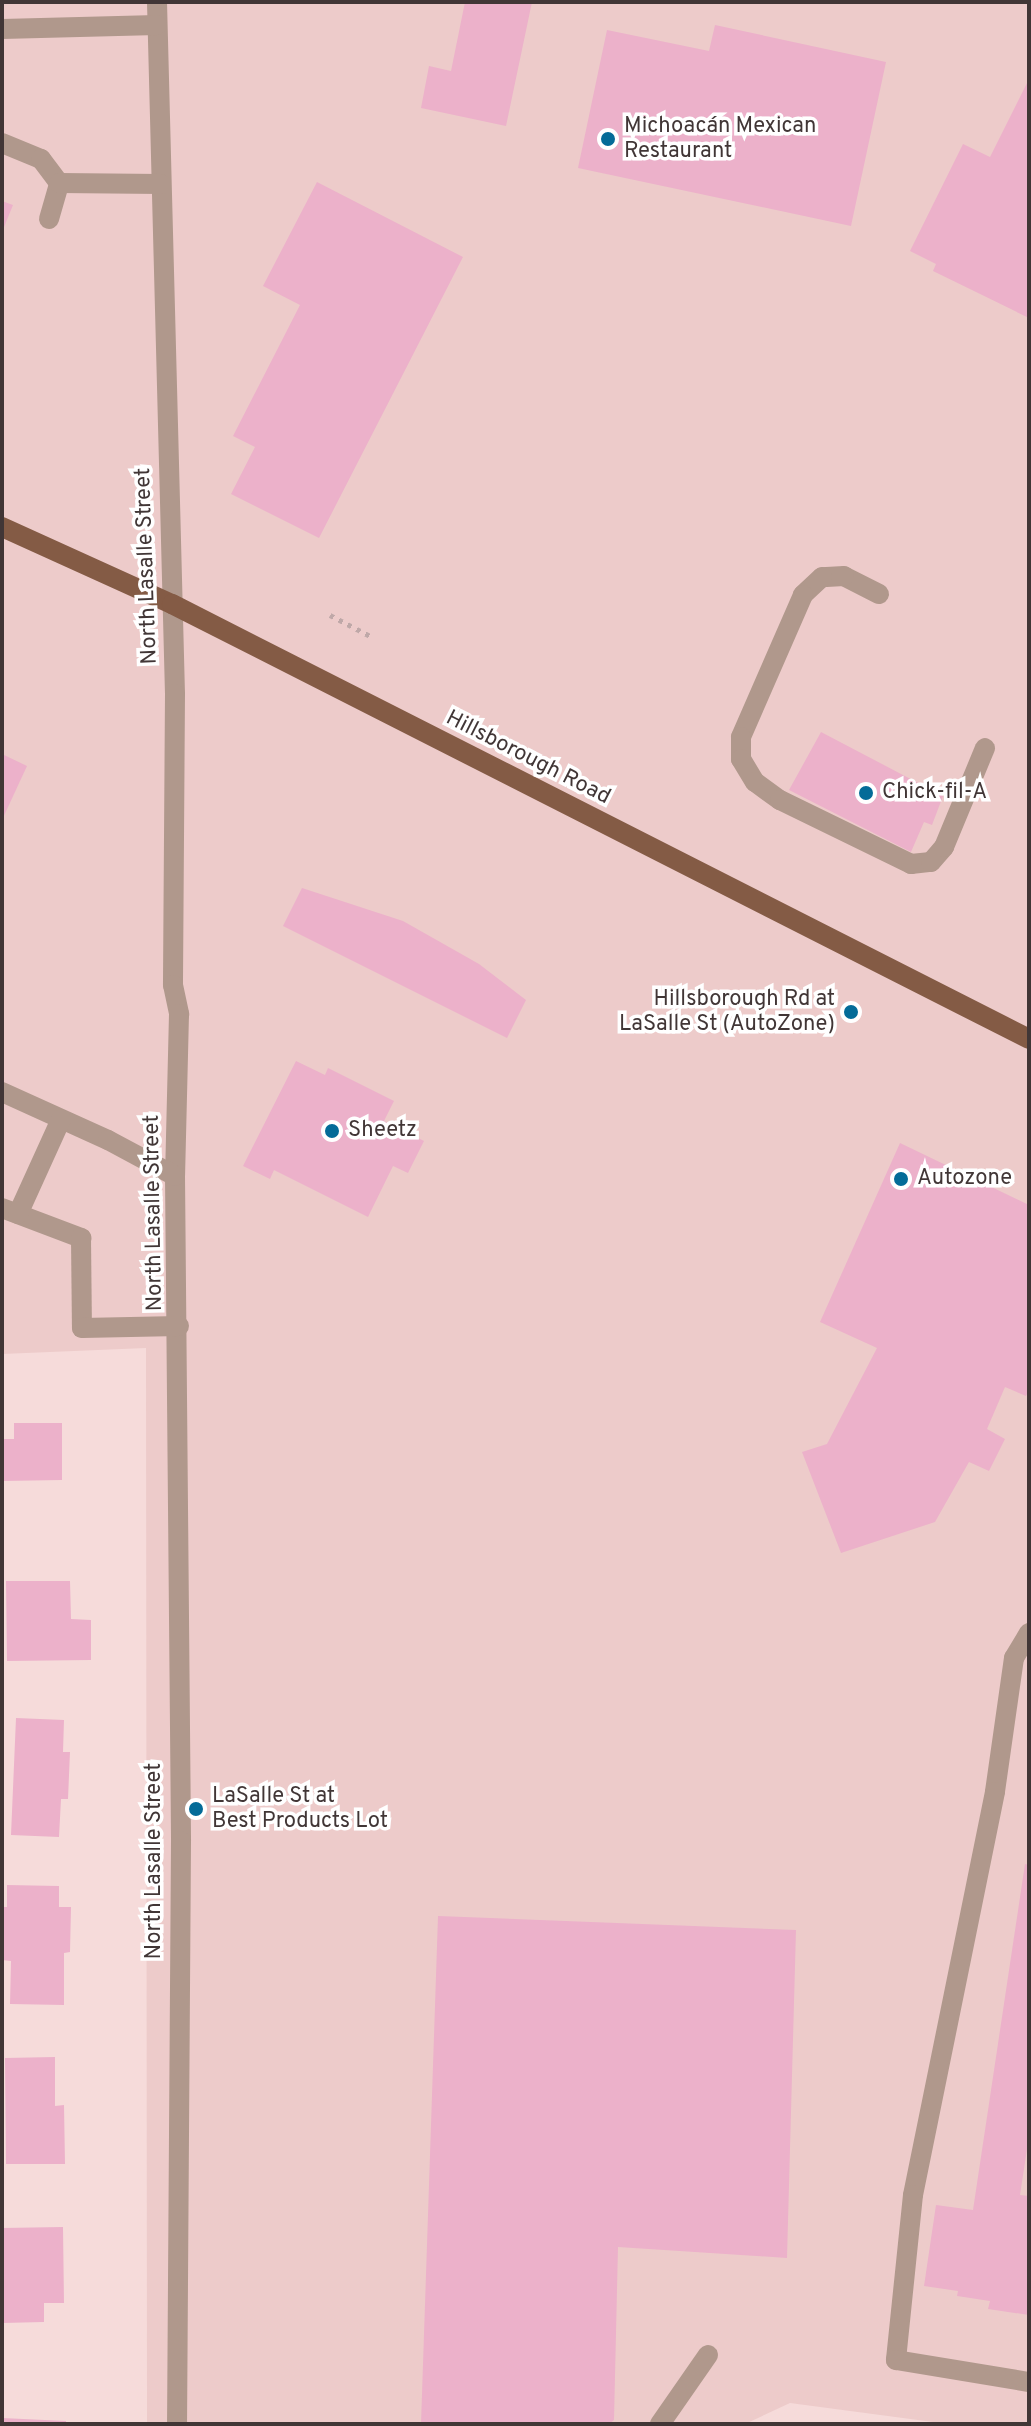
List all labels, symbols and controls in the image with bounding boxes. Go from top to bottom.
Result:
place label: Michoacán Mexican Restaurant [624,113,816,164]
marker: Michoacán Mexican Restaurant [599,130,617,148]
street label: North Lasalle Street [130,467,164,665]
street label: Hillsborough Road [441,705,615,811]
place label: Chick-fil-A [882,780,987,806]
marker: Chick-fil-A [857,784,875,802]
place label: Hillsborough Rd at LaSalle St (AutoZone) [619,986,835,1038]
marker: Hillsborough Rd at LaSalle St (AutoZone) [842,1003,860,1021]
street label: North Lasalle Street [139,1114,169,1312]
place label: Sheetz [348,1118,417,1144]
marker: Sheetz [323,1122,341,1140]
place label: Autozone [917,1166,1012,1192]
marker: Autozone [892,1170,910,1188]
street label: North Lasalle Street [142,1763,168,1959]
place label: LaSalle St at Best Products Lot [212,1783,388,1834]
marker: LaSalle St at Best Products Lot [187,1800,205,1818]

